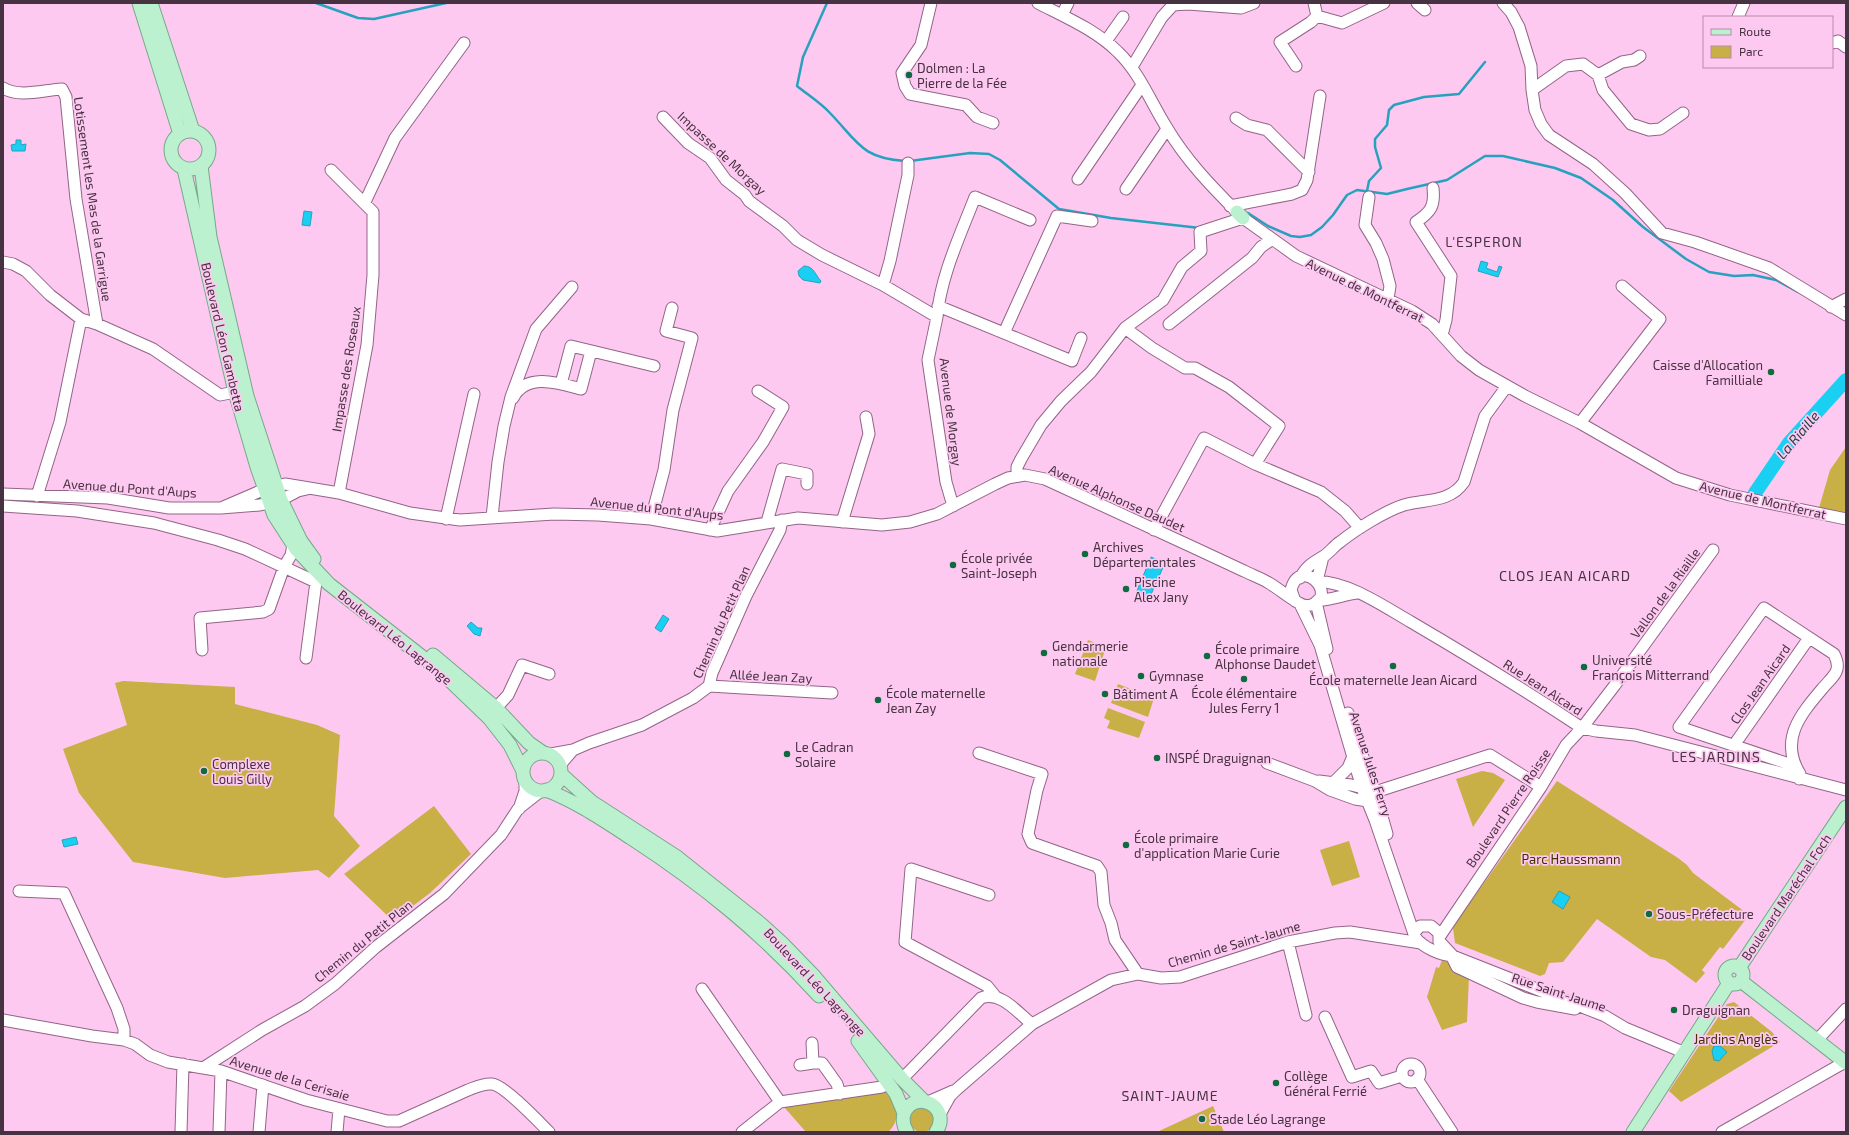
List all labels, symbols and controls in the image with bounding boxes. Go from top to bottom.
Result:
legend [1703,16,1833,68]
text: Route [1739,24,1771,38]
text: Parc [1739,44,1763,58]
place label: Dolmen : La Pierre de la Fée [917,60,1007,91]
marker: Dolmen : La Pierre de la Fée [904,70,914,80]
street label: Lotissement les Mas de la Garrigue [71,96,115,302]
street label: Impasse de Morgay [674,108,770,198]
district label: L'ESPERON [1445,233,1523,250]
street label: Avenue de Montferrat [1303,254,1427,326]
street label: Boulevard Léon Gambetta [198,261,248,413]
street label: Impasse des Roseaux [328,305,364,433]
street label: Avenue de Morgay [936,357,966,467]
place label: Caisse d'Allocation Familliale [1653,357,1763,388]
marker: Caisse d'Allocation Familliale [1766,367,1776,377]
water label: La Riaille [1773,407,1823,462]
street label: Avenue Alphonse Daudet [1047,461,1188,535]
street label: Avenue du Pont d'Aups [63,475,197,501]
street label: Avenue de Montferrat [1698,478,1828,522]
street label: Avenue du Pont d'Aups [590,493,724,523]
place label: Archives Départementales [1093,539,1196,570]
street label: Vallon de la Riaille [1627,545,1703,641]
place label: École privée Saint-Joseph [961,549,1037,581]
marker: Archives Départementales [1080,549,1090,559]
marker: École privée Saint-Joseph [948,560,958,570]
street label: Chemin du Petit Plan [689,563,753,681]
district label: CLOS JEAN AICARD [1499,567,1631,584]
place label: Piscine Alex Jany [1134,574,1189,605]
marker: Piscine Alex Jany [1121,584,1131,594]
street label: Boulevard Léo Lagrange [335,586,455,688]
place label: Gendarmerie nationale [1052,638,1128,669]
place label: École primaire Alphonse Daudet [1215,640,1316,672]
street label: Clos Jean Aicard [1727,641,1793,727]
marker: Gendarmerie nationale [1039,648,1049,658]
marker: École primaire Alphonse Daudet [1202,651,1212,661]
place label: Université François Mitterrand [1592,652,1709,684]
street label: Rue Jean Aicard [1500,655,1586,719]
marker: École maternelle Jean Aicard [1388,661,1398,671]
marker: Université François Mitterrand [1579,662,1589,672]
street label: Allée Jean Zay [729,666,813,686]
place label: Gymnase [1149,668,1204,684]
marker: Gymnase [1136,671,1146,681]
place label: École maternelle Jean Aicard [1309,671,1477,688]
marker: École élémentaire Jules Ferry 1 [1239,674,1249,684]
place label: École maternelle Jean Zay [886,684,986,716]
place label: École élémentaire Jules Ferry 1 [1191,684,1297,716]
place label: Bâtiment A [1113,686,1178,702]
marker: Bâtiment A [1100,689,1110,699]
marker: École maternelle Jean Zay [873,695,883,705]
street label: Avenue Jules Ferry [1346,709,1396,819]
place label: Le Cadran Solaire [795,739,853,770]
street label: Boulevard Pierre Roisse [1462,746,1554,870]
district label: LES JARDINS [1671,748,1761,765]
marker: Le Cadran Solaire [782,749,792,759]
place label: INSPÉ Draguignan [1165,749,1271,766]
marker: INSPÉ Draguignan [1152,753,1162,763]
place label: Complexe Louis Gilly [212,756,272,787]
marker: Complexe Louis Gilly [199,766,209,776]
place label: École primaire d'application Marie Curie [1134,829,1280,861]
street label: Boulevard Maréchal Foch [1738,831,1834,963]
marker: École primaire d'application Marie Curie [1121,840,1131,850]
park label: Parc Haussmann [1521,851,1621,867]
street label: Chemin du Petit Plan [311,897,415,985]
place label: Sous-Préfecture [1657,906,1754,922]
marker: Sous-Préfecture [1644,909,1654,919]
street label: Chemin de Saint-Jaume [1166,917,1302,971]
street label: Boulevard Léo Lagrange [761,925,869,1039]
street label: Rue Saint-Jaume [1510,969,1608,1015]
place label: Draguignan [1682,1002,1750,1018]
marker: Draguignan [1669,1005,1679,1015]
park label: Jardins Anglès [1694,1031,1778,1047]
street label: Avenue de la Cerisaie [228,1052,352,1104]
place label: Collège Général Ferrié [1284,1068,1367,1099]
marker: Collège Général Ferrié [1271,1078,1281,1088]
district label: SAINT-JAUME [1121,1087,1219,1104]
place label: Stade Léo Lagrange [1210,1111,1326,1127]
marker: Stade Léo Lagrange [1197,1114,1207,1124]

